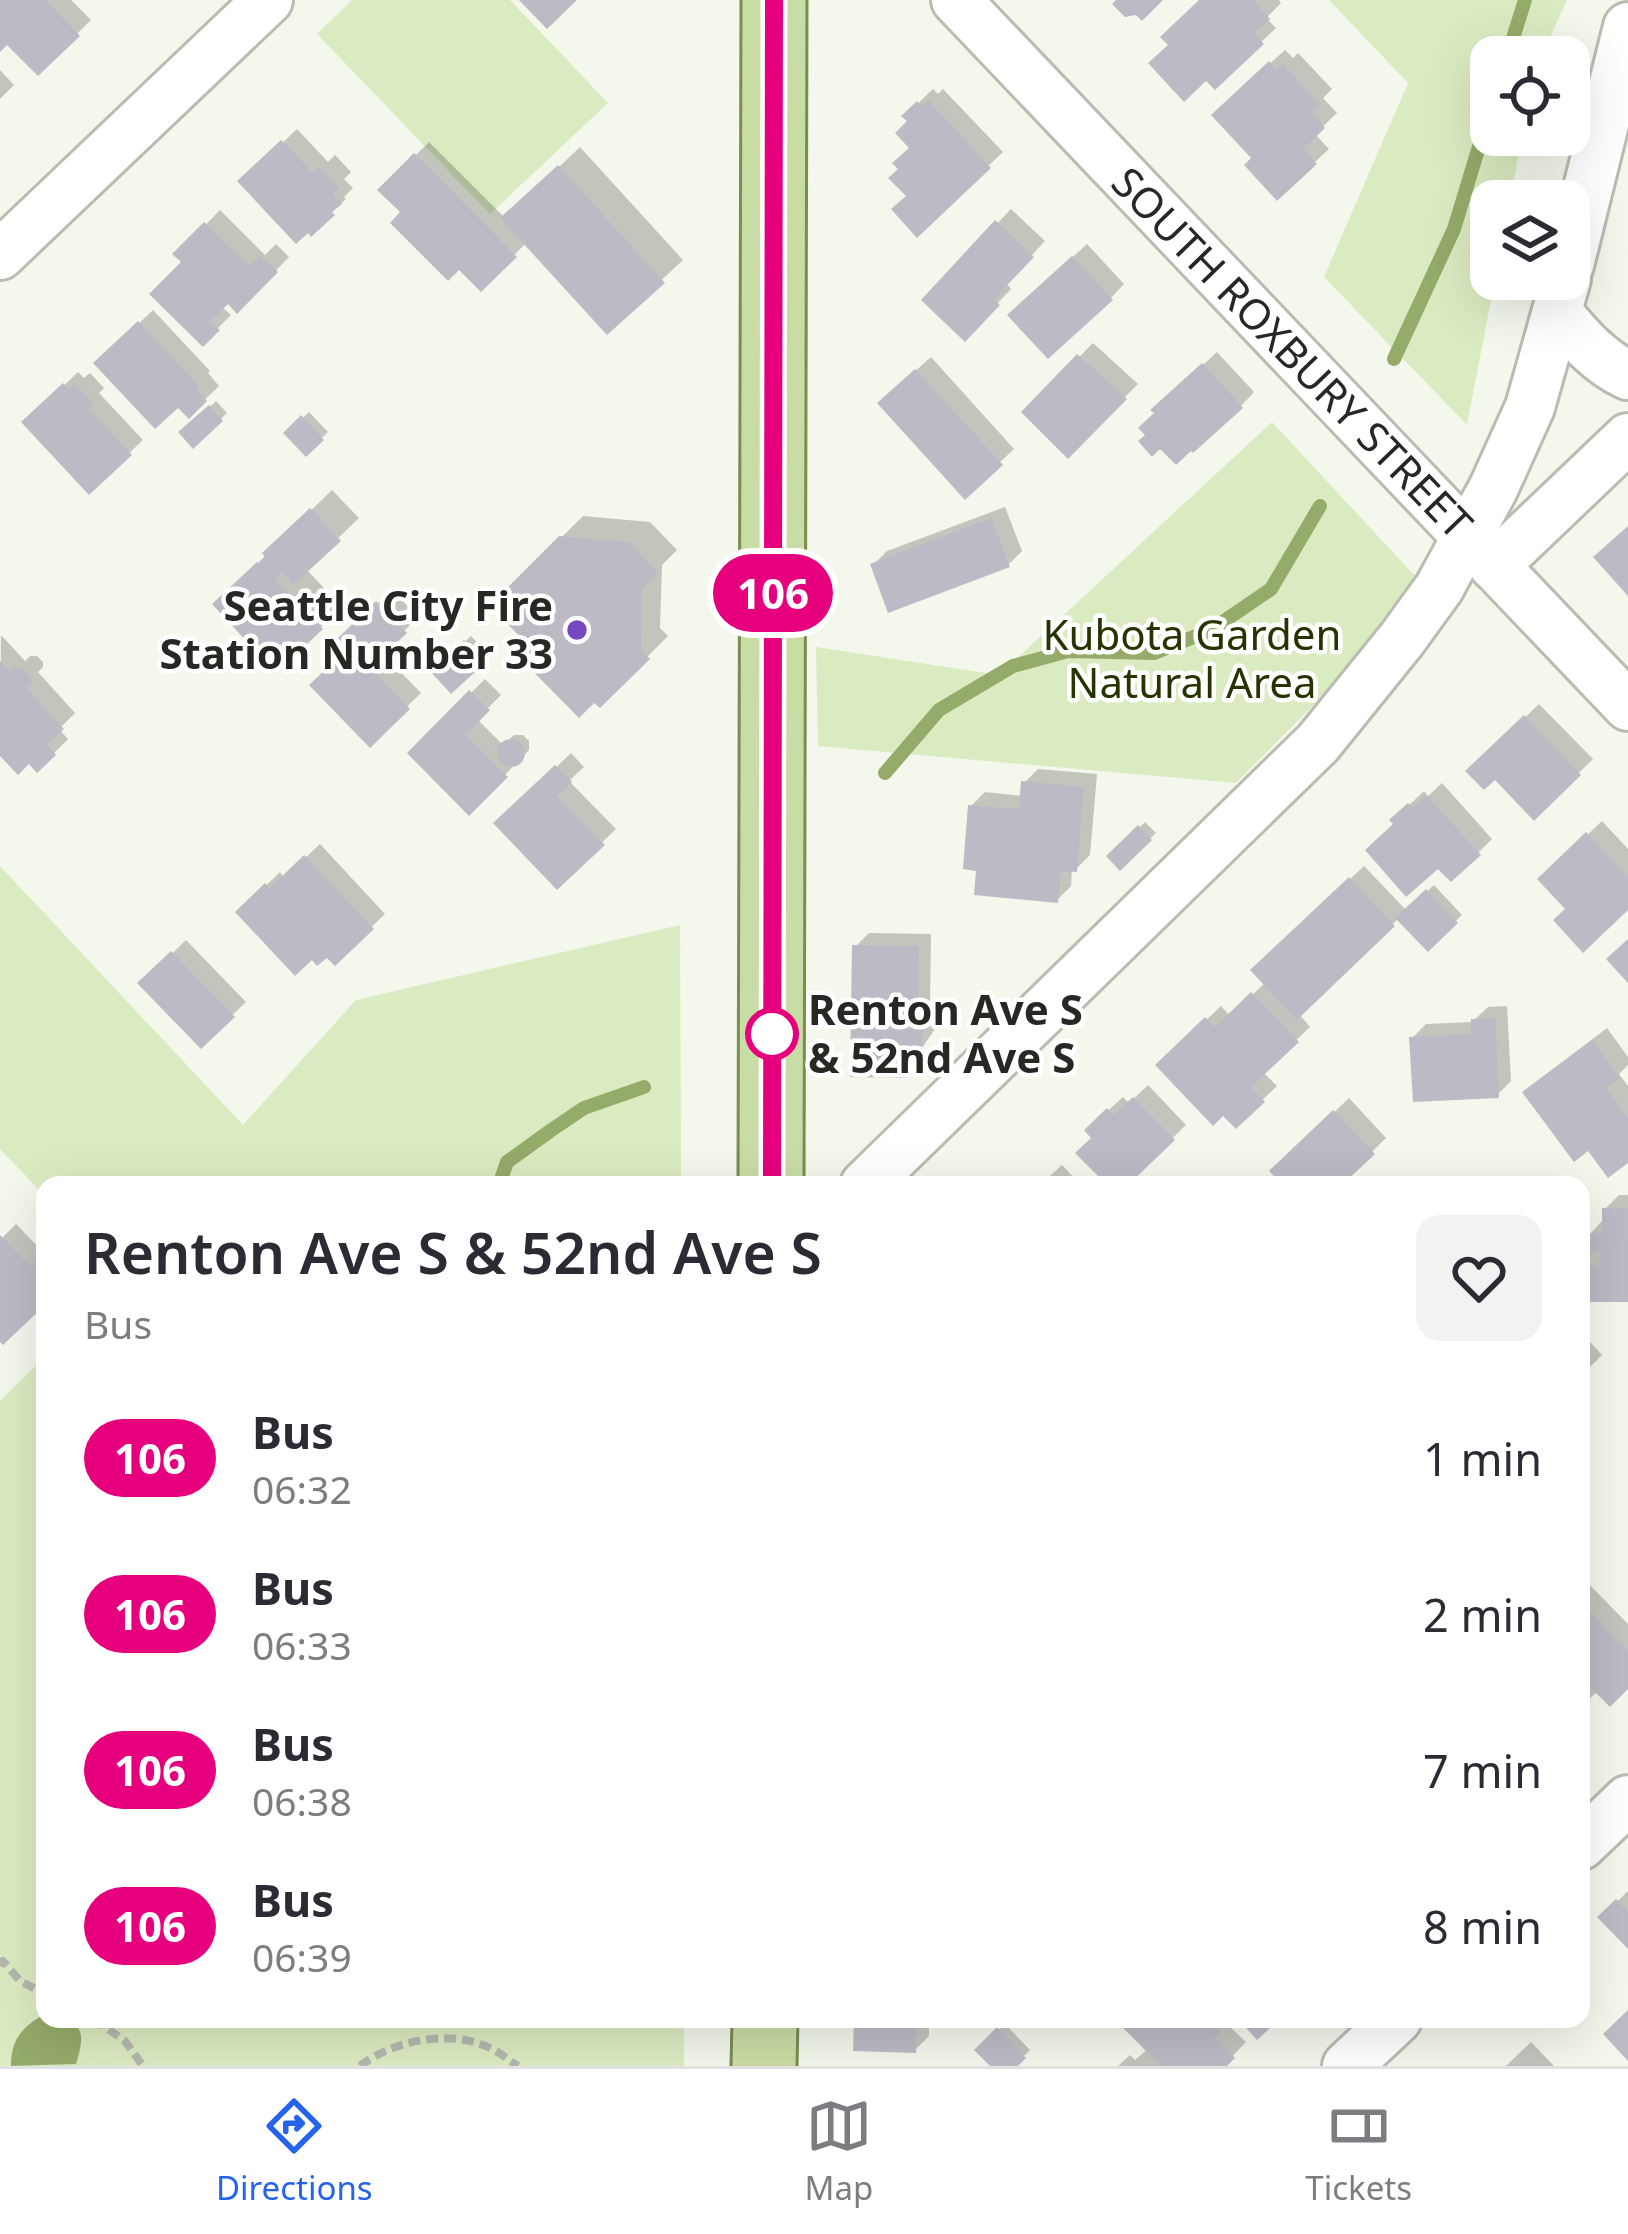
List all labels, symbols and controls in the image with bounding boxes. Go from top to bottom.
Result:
map controls [1470,36,1590,300]
button: locate [1470,36,1590,156]
street label: SOUTH ROXBURY STREET [1100,154,1486,550]
button: layers [1470,180,1590,300]
line badge: 106 [704,554,842,632]
text: 106 [737,564,809,621]
place label: Seattle City Fire Station Number 33 [159,576,553,681]
park label: Kubota Garden Natural Area [1043,605,1341,710]
marker: Seattle City Fire Station Number 33 [564,617,590,643]
place label: Renton Ave S & 52nd Ave S [808,980,1083,1085]
marker: Renton Ave S & 52nd Ave S [747,1009,797,1059]
text: Renton Ave S & 52nd Ave S [84,1213,822,1291]
button: heart [1416,1215,1542,1341]
text: Bus [84,1297,152,1350]
text: Bus [252,1401,334,1462]
text: 1 min [1423,1428,1542,1489]
text: 106 [114,1429,186,1486]
text: 06:32 [252,1462,352,1515]
text: Bus [252,1557,334,1618]
text: 2 min [1423,1584,1542,1645]
text: 106 [114,1585,186,1642]
text: 06:33 [252,1618,352,1671]
text: Bus [252,1713,334,1774]
text: 7 min [1423,1740,1542,1801]
text: 106 [114,1741,186,1798]
text: 06:38 [252,1774,352,1827]
text: Bus [252,1869,334,1930]
text: 8 min [1423,1896,1542,1957]
text: 106 [114,1897,186,1954]
text: 06:39 [252,1930,352,1983]
tab: Directions [216,2093,373,2210]
tab: Map [805,2093,873,2210]
tab: Tickets [1305,2093,1412,2210]

